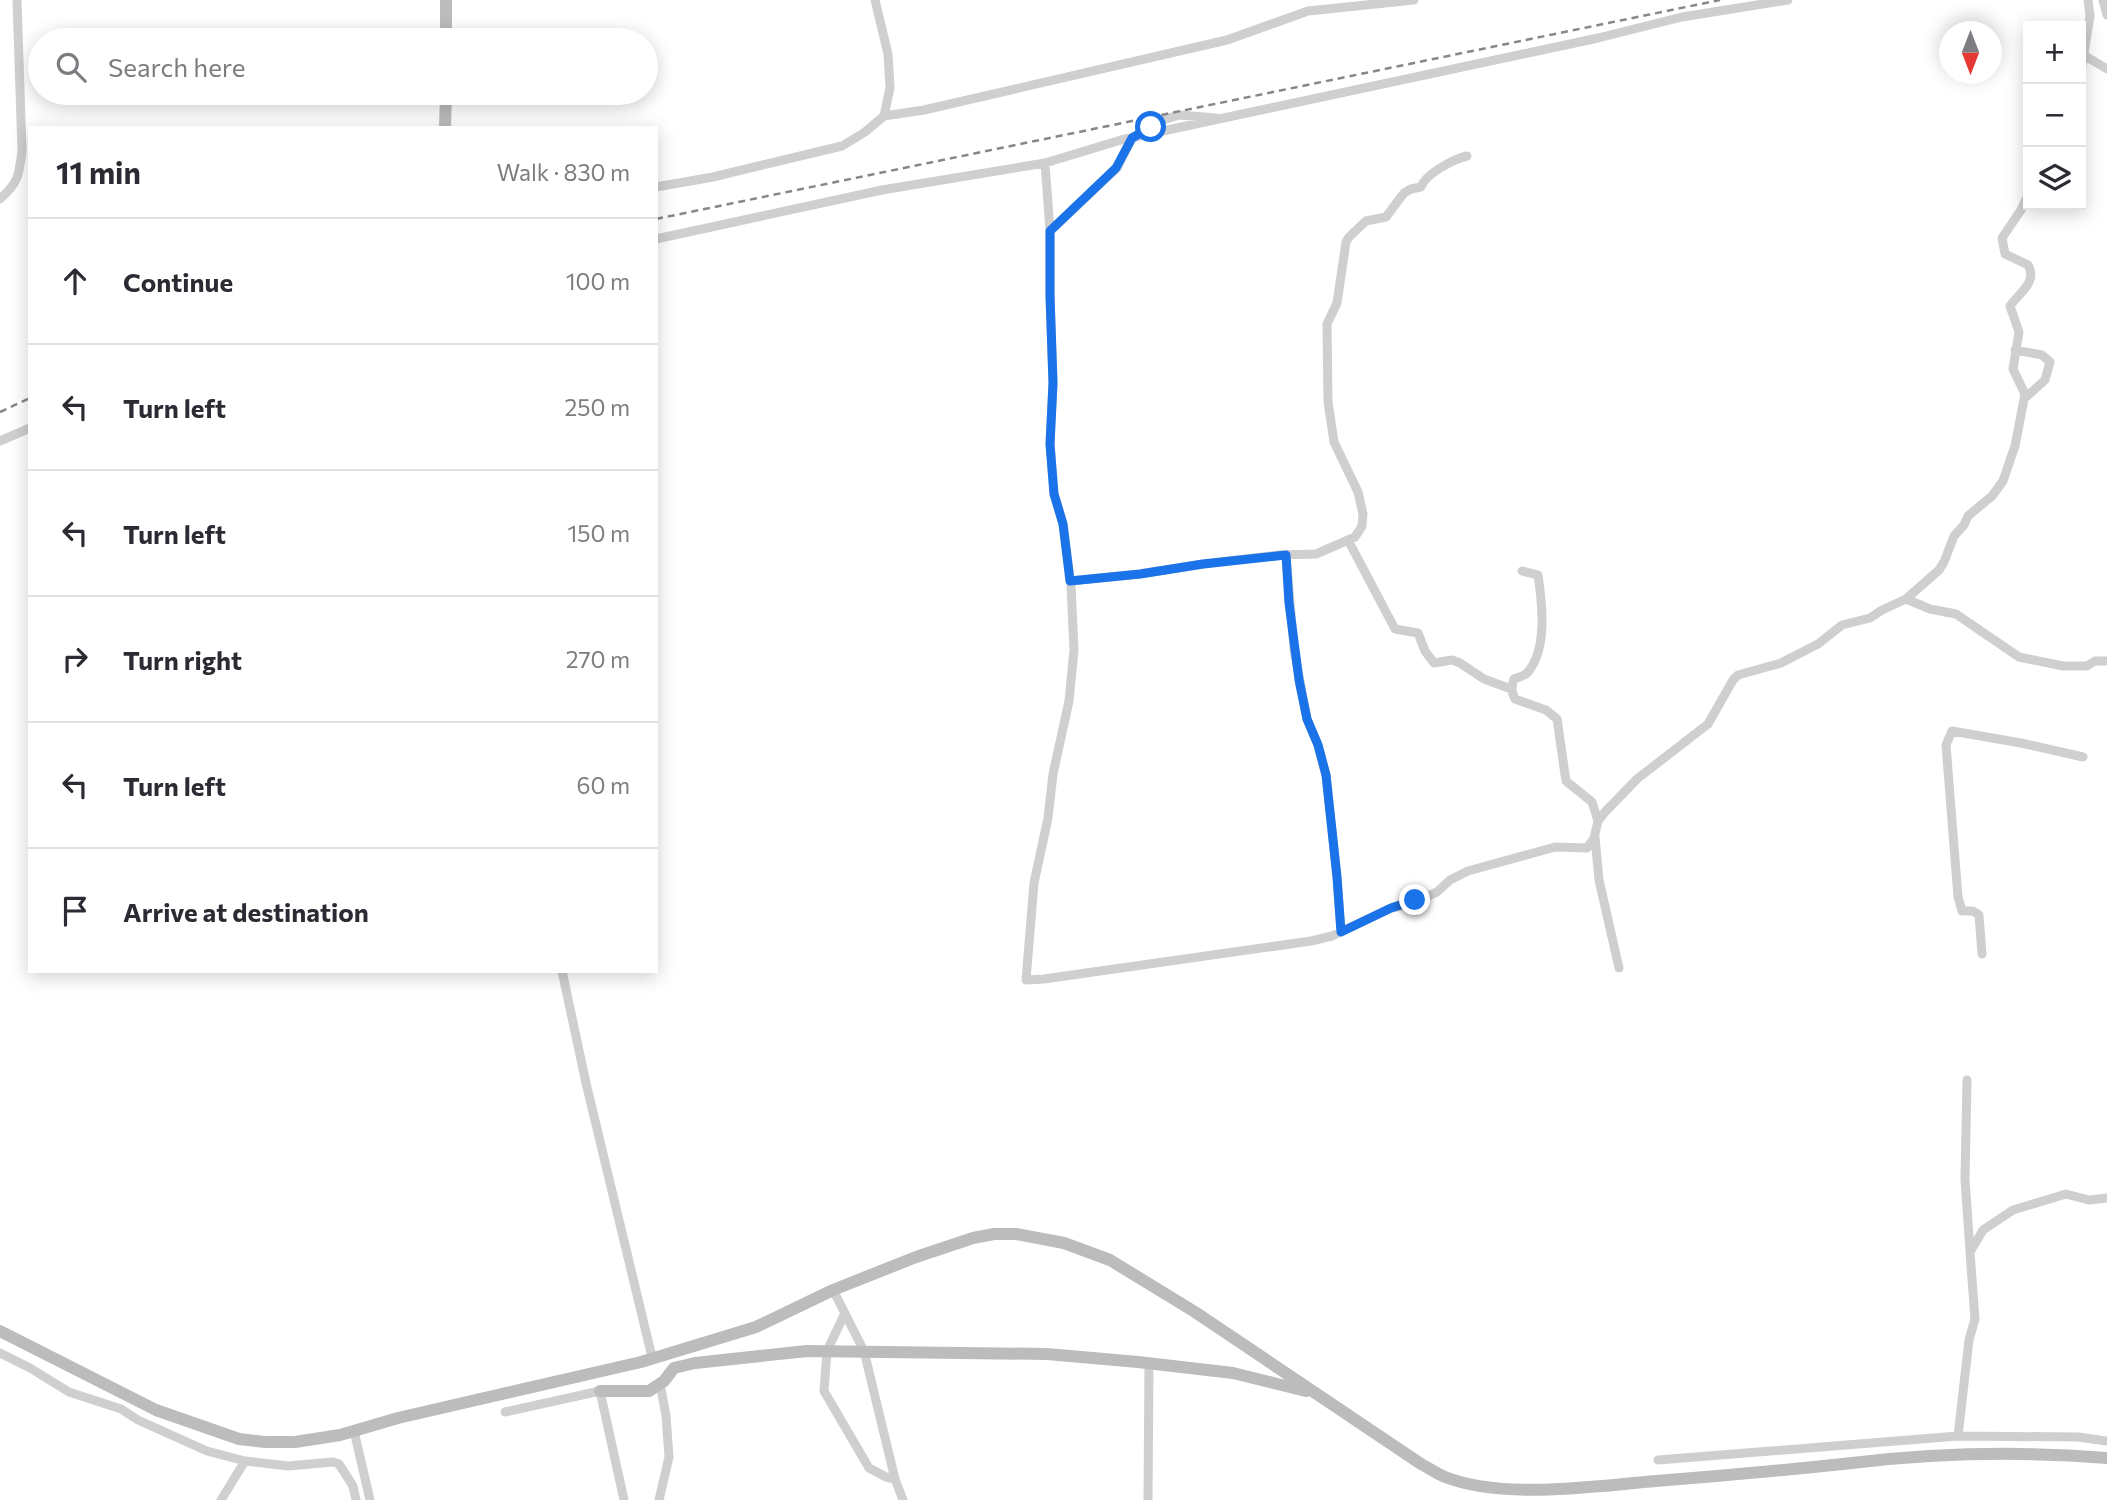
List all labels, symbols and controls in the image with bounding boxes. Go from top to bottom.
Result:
north arrow [1939,21,2002,84]
map controls [2023,21,2086,210]
button: + [2023,21,2086,84]
search box [28,28,658,105]
icon: search [52,48,90,86]
text: Search here [108,51,246,82]
button: − [2023,84,2086,147]
route start [1135,111,1166,142]
button: layers [2023,147,2086,210]
text: 11 min [56,153,141,190]
text: Walk · 830 m [497,158,630,186]
icon: ahead [56,262,94,300]
text: Continue [123,266,233,297]
text: 100 m [566,267,630,295]
icon: left [56,388,94,426]
text: Turn left [123,392,226,423]
text: 250 m [565,393,630,421]
icon: left [56,514,94,552]
text: Turn left [123,518,226,549]
text: 150 m [567,519,630,547]
icon: right [56,640,94,678]
text: Turn right [123,644,242,675]
text: 270 m [566,645,630,673]
icon: left [56,766,94,804]
text: Turn left [123,770,226,801]
text: 60 m [577,771,630,799]
route end [1399,884,1430,915]
icon: arrive [56,892,94,930]
text: Arrive at destination [123,896,369,927]

